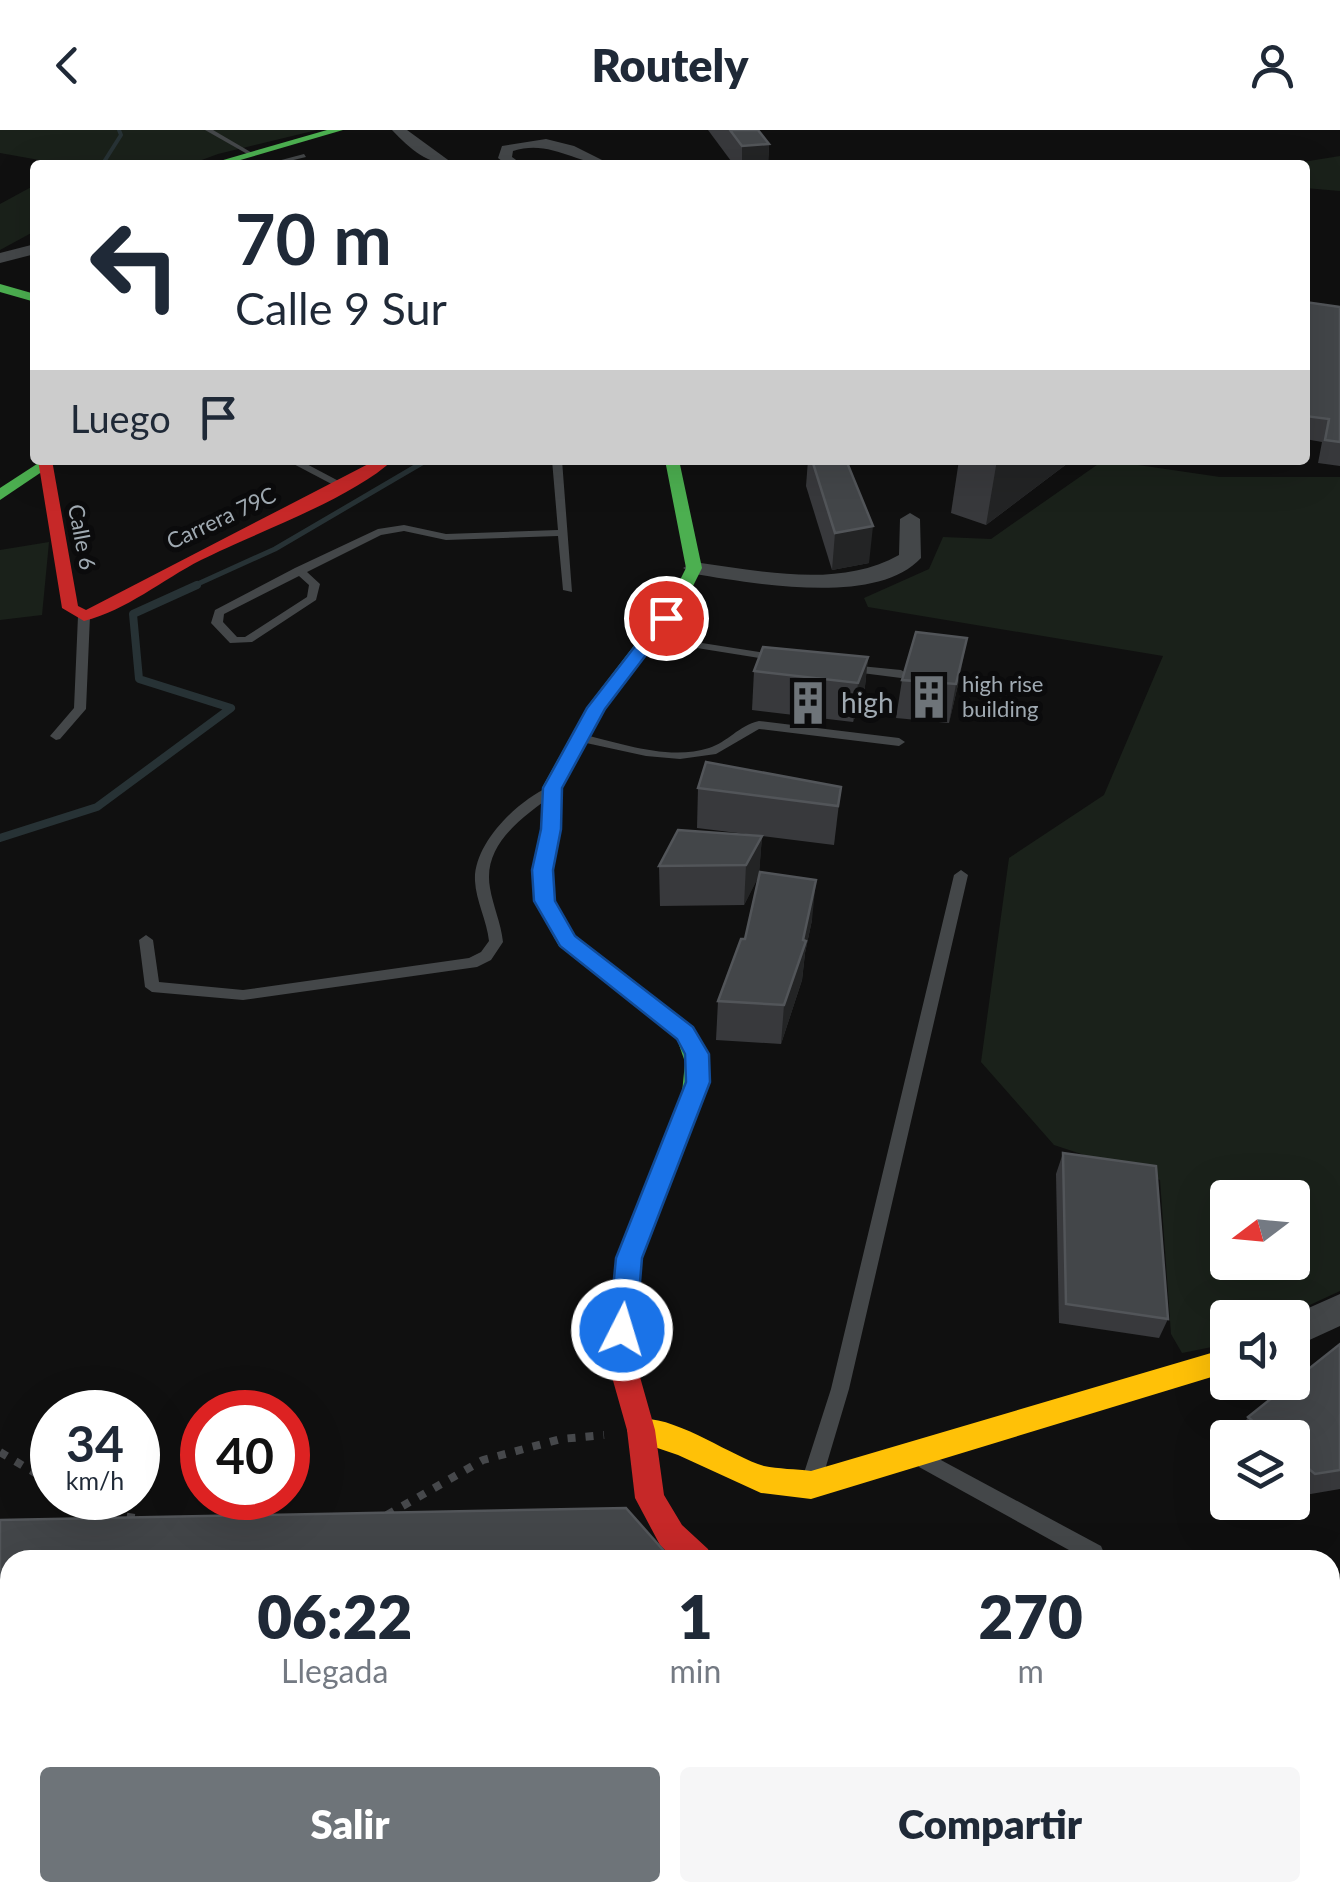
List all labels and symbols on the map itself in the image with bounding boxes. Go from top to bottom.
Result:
street label: Carrera 79C [162,480,280,555]
street label: Calle 6 [63,502,102,572]
pin [624,576,709,661]
place label: high rise building [962,670,1043,722]
building icon: high rise building [905,673,953,721]
building icon: high [784,679,832,727]
place label: high [841,685,894,719]
north arrow [1210,1180,1310,1280]
position arrow [570,1278,674,1382]
speed limit sign: 40 [180,1390,310,1520]

